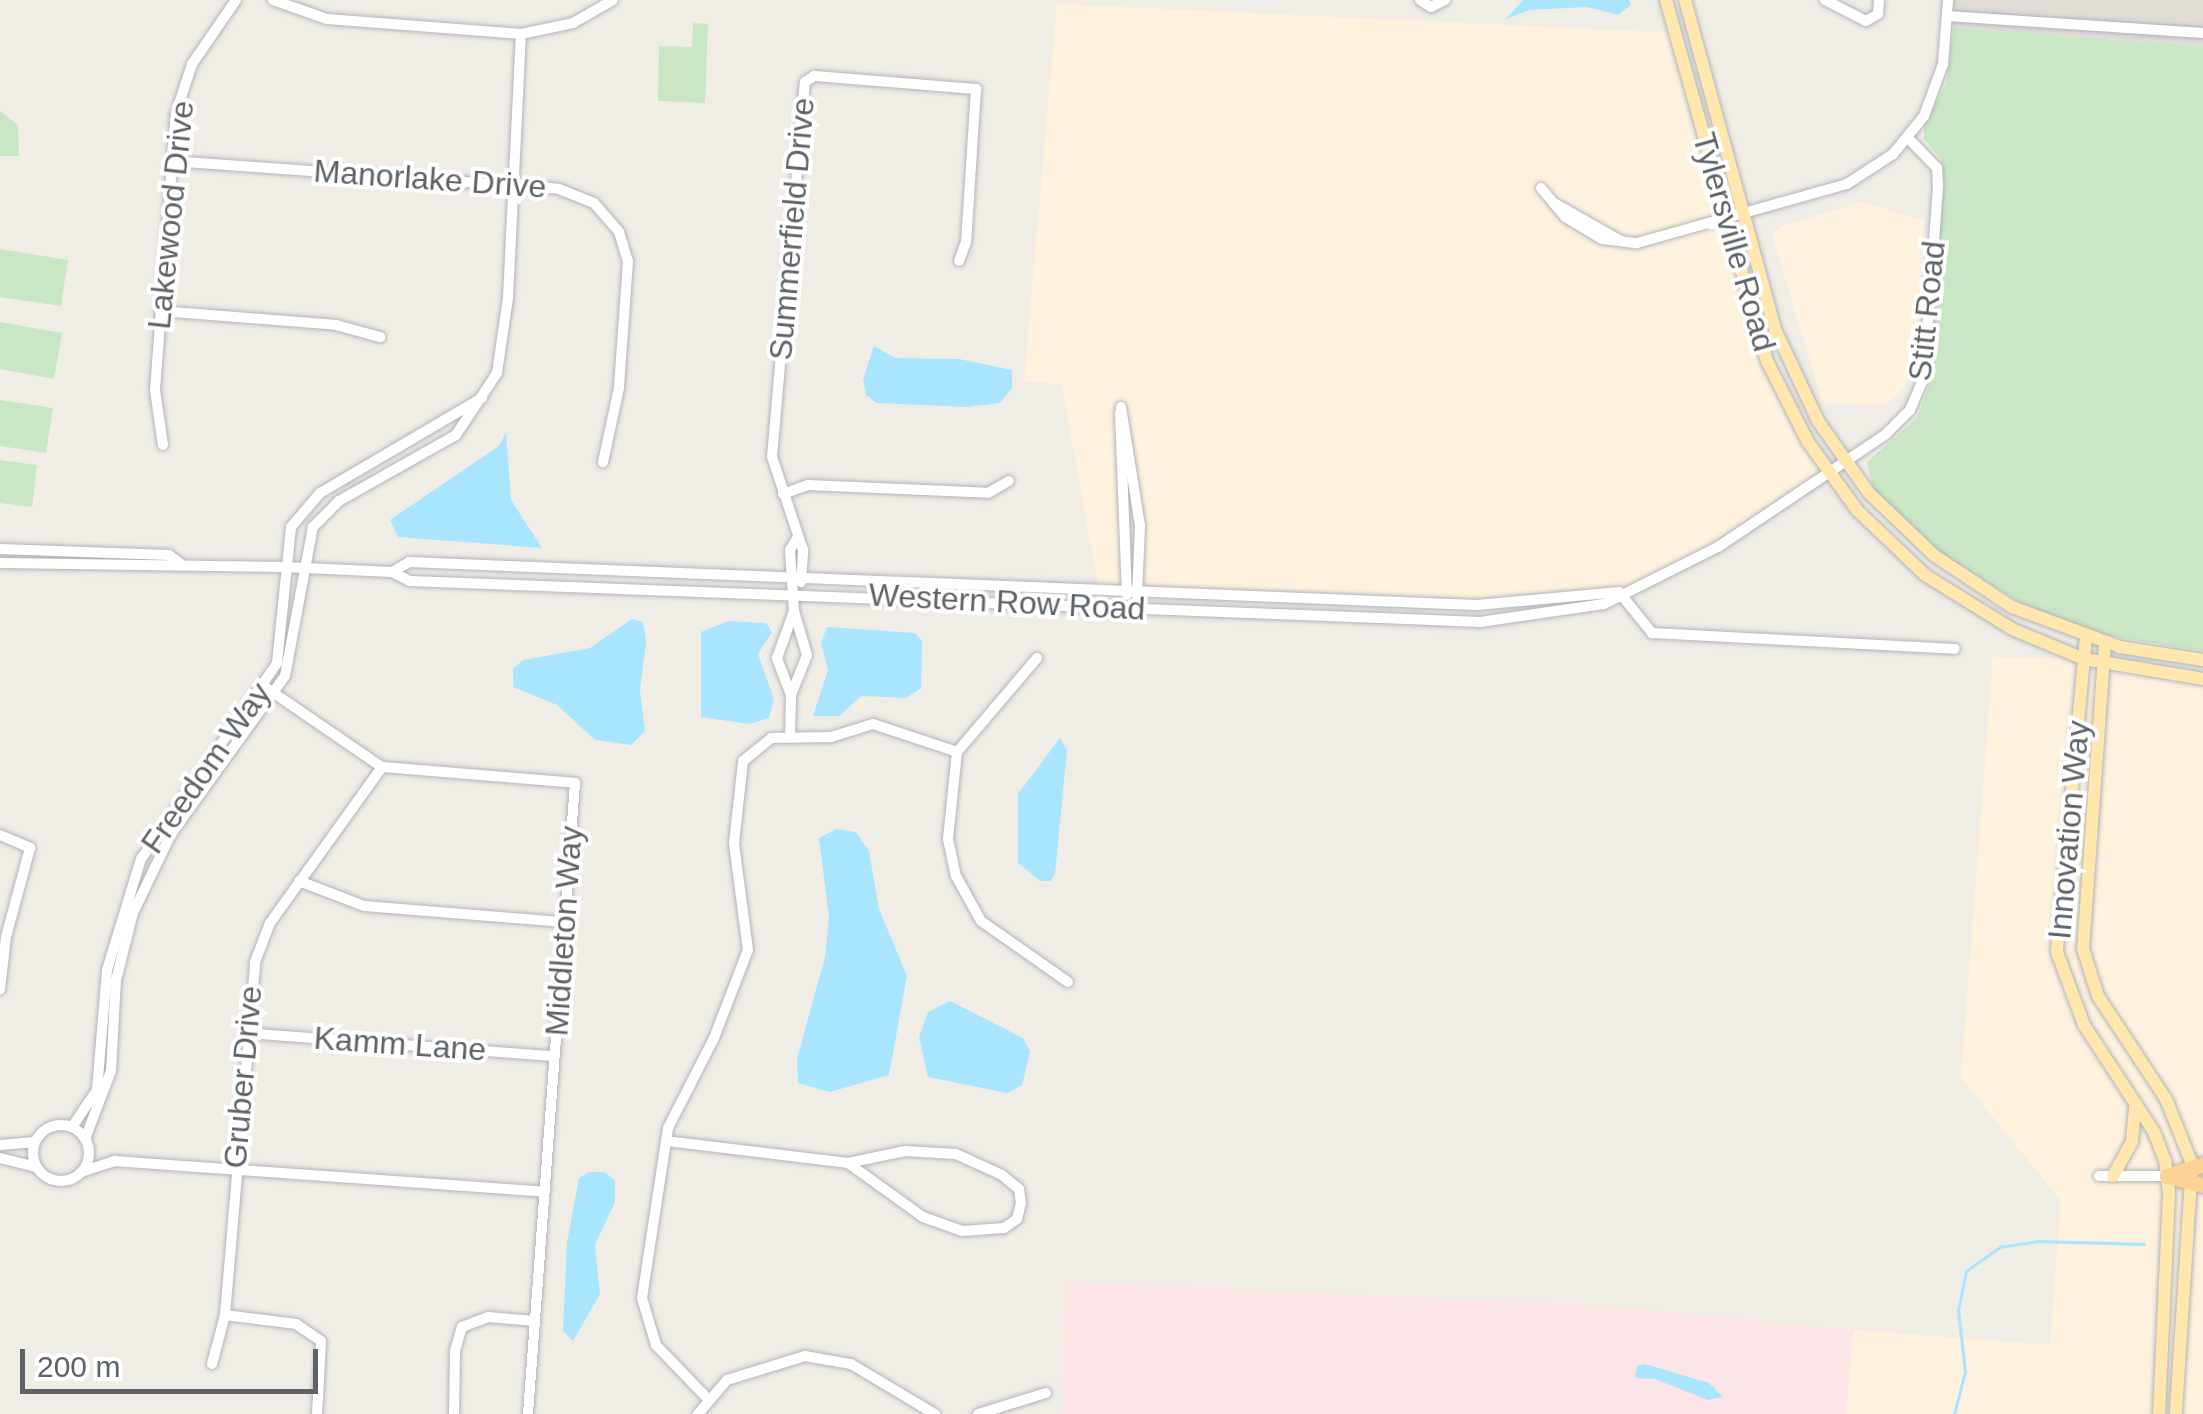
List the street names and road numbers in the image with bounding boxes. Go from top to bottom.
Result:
street label: Summerfield Drive [761,96,823,362]
street label: Lakewood Drive [140,99,202,331]
street label: Tylersville Road [1684,128,1784,356]
street label: Manorlake Drive [312,152,548,206]
street label: Stitt Road [1901,239,1953,383]
street label: Western Row Road [868,576,1146,628]
street label: Freedom Way [133,675,279,861]
street label: Innovation Way [2040,719,2098,941]
street label: Middleton Way [538,825,590,1037]
street label: Gruber Drive [216,984,270,1170]
street label: Kamm Lane [313,1019,487,1069]

